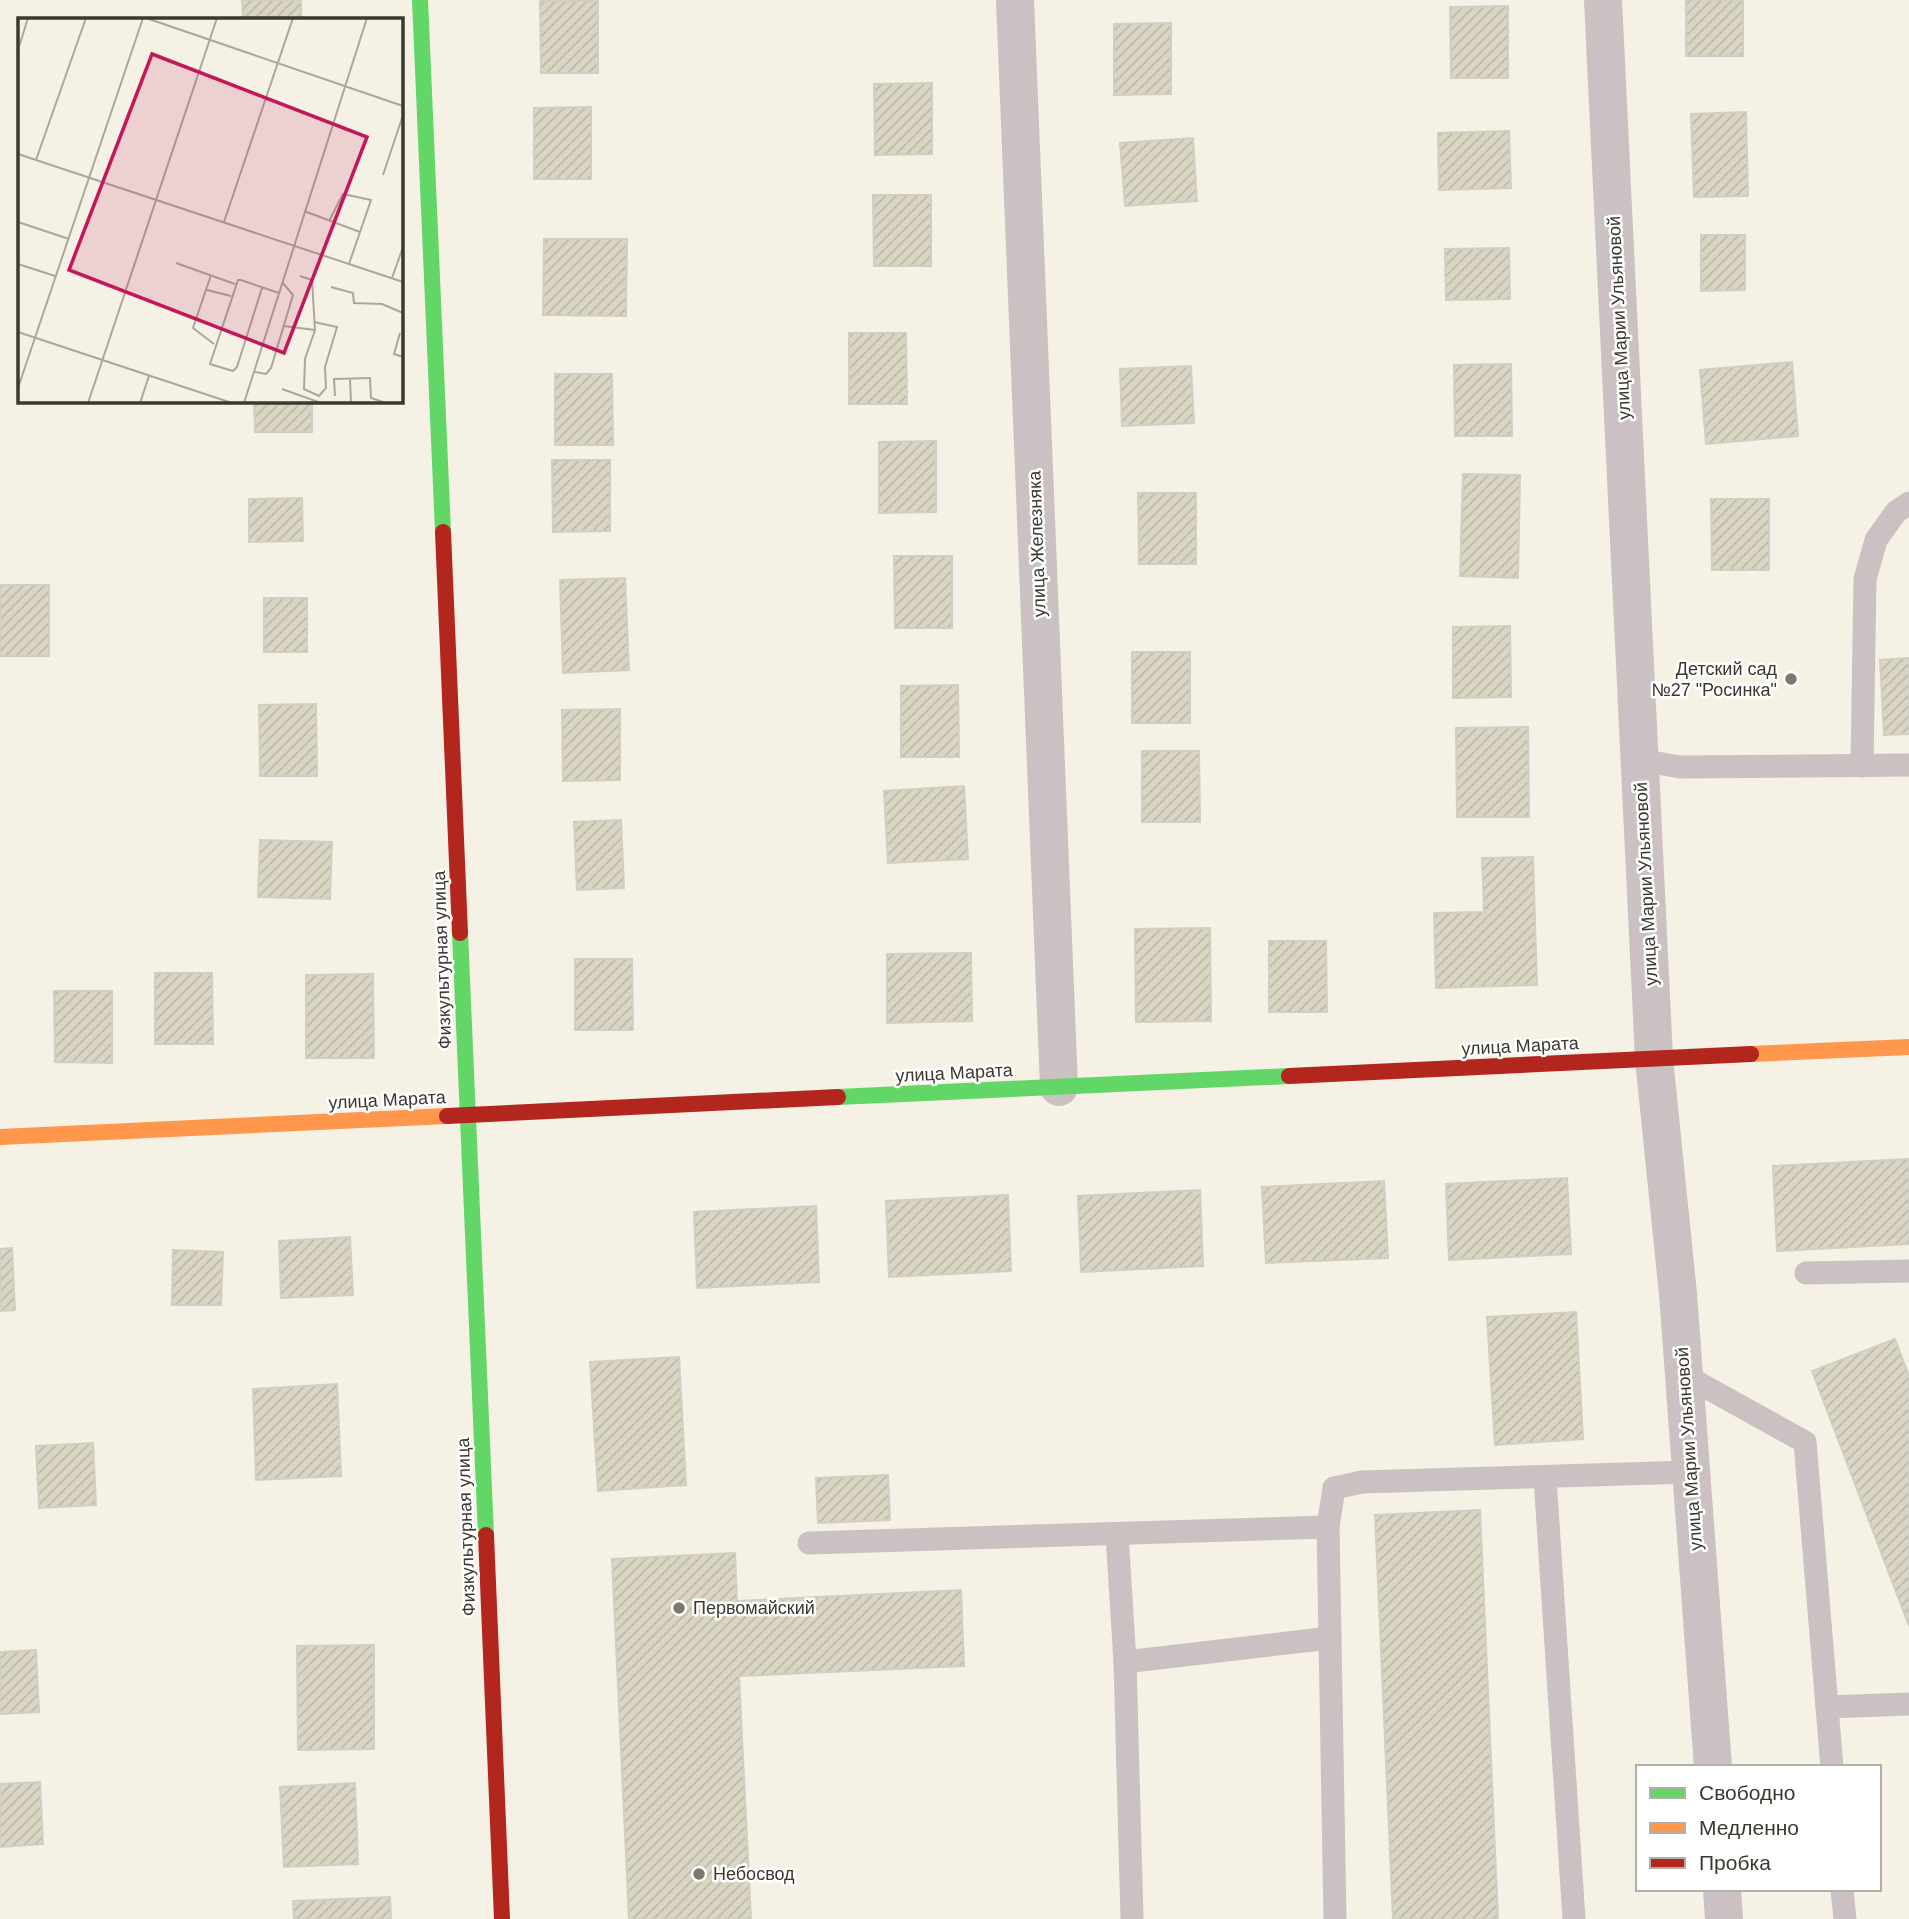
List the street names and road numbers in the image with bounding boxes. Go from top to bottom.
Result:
street label: улица Марии Ульяновой [1604,216,1634,420]
street label: улица Железняка [1024,469,1050,618]
street label: улица Марии Ульяновой [1631,782,1661,986]
street label: Физкультурная улица [429,869,455,1050]
street label: улица Марата [1461,1033,1580,1059]
street label: улица Марата [895,1060,1014,1086]
street label: улица Марата [328,1087,447,1113]
street label: улица Марии Ульяновой [1672,1347,1706,1551]
street label: Физкультурная улица [453,1436,479,1617]

